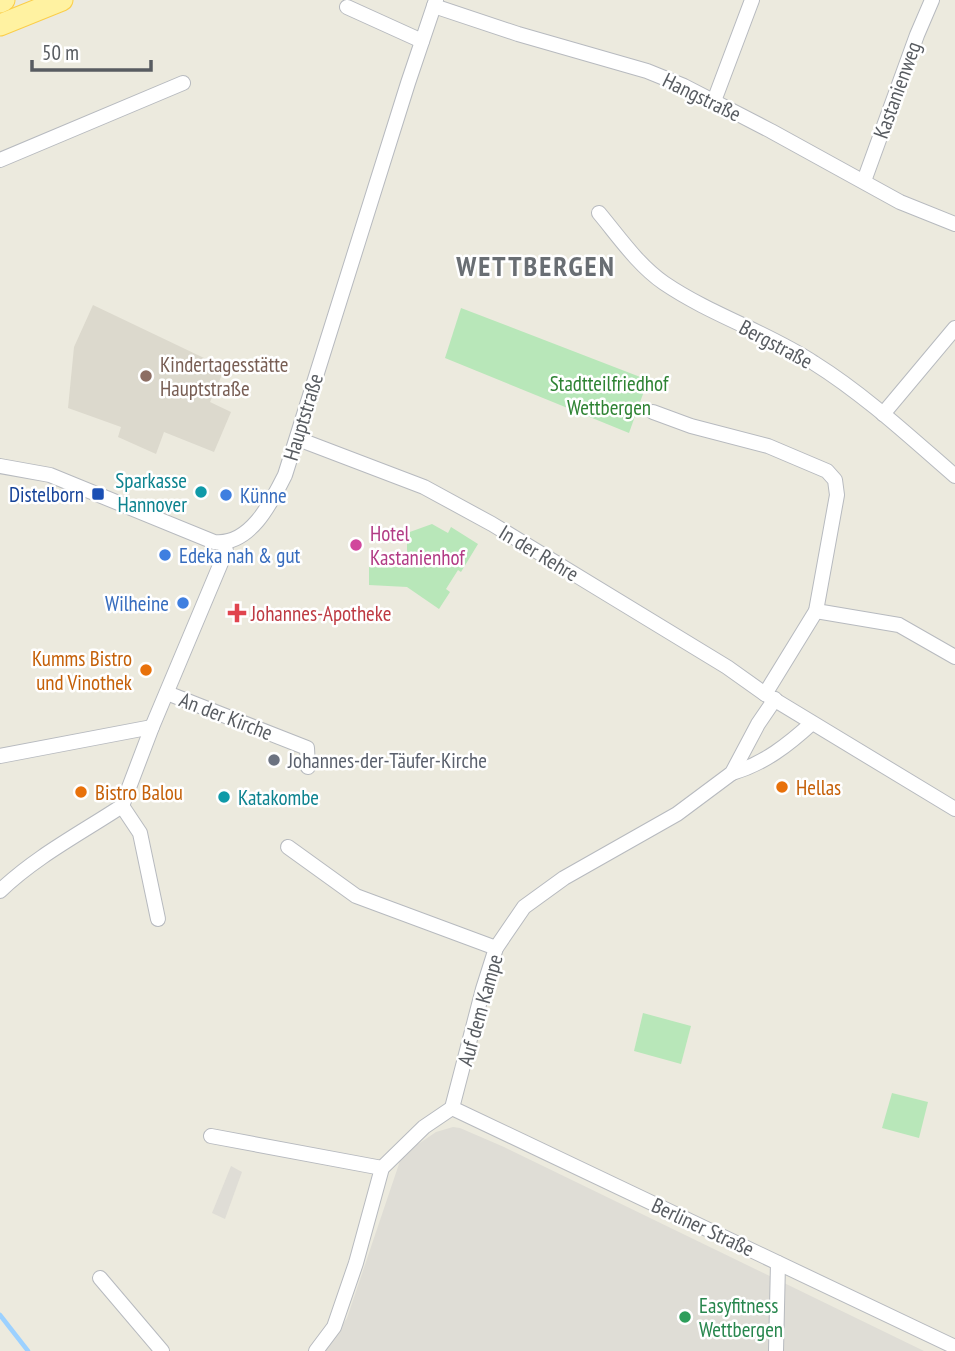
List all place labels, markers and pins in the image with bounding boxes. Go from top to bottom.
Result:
place label: Kindertagesstätte Hauptstraße [160,351,289,402]
marker: Kindertagesstätte Hauptstraße [138,368,154,384]
place label: Sparkasse Hannover [115,467,187,518]
place label: Distelborn [9,481,84,508]
place label: Künne [240,482,287,509]
marker: Sparkasse Hannover [193,484,209,500]
marker: Distelborn [90,486,106,502]
marker: Künne [218,487,234,503]
place label: Hotel Kastanienhof [370,520,465,571]
marker: Hotel Kastanienhof [348,537,364,553]
place label: Edeka nah & gut [179,542,300,569]
marker: Edeka nah & gut [157,547,173,563]
place label: Wilheine [105,590,169,617]
marker: Wilheine [175,595,191,611]
place label: Johannes-Apotheke [250,600,391,627]
marker: Johannes-Apotheke [229,605,245,621]
place label: Kumms Bistro und Vinothek [32,645,132,696]
marker: Kumms Bistro und Vinothek [138,662,154,678]
place label: Johannes-der-Täufer-Kirche [287,747,487,774]
marker: Johannes-der-Täufer-Kirche [266,752,282,768]
place label: Hellas [796,774,841,801]
place label: Bistro Balou [95,779,183,806]
marker: Hellas [774,779,790,795]
marker: Bistro Balou [73,784,89,800]
place label: Katakombe [238,784,319,811]
marker: Katakombe [216,789,232,805]
place label: Easyfitness Wettbergen [699,1292,783,1343]
marker: Easyfitness Wettbergen [677,1309,693,1325]

